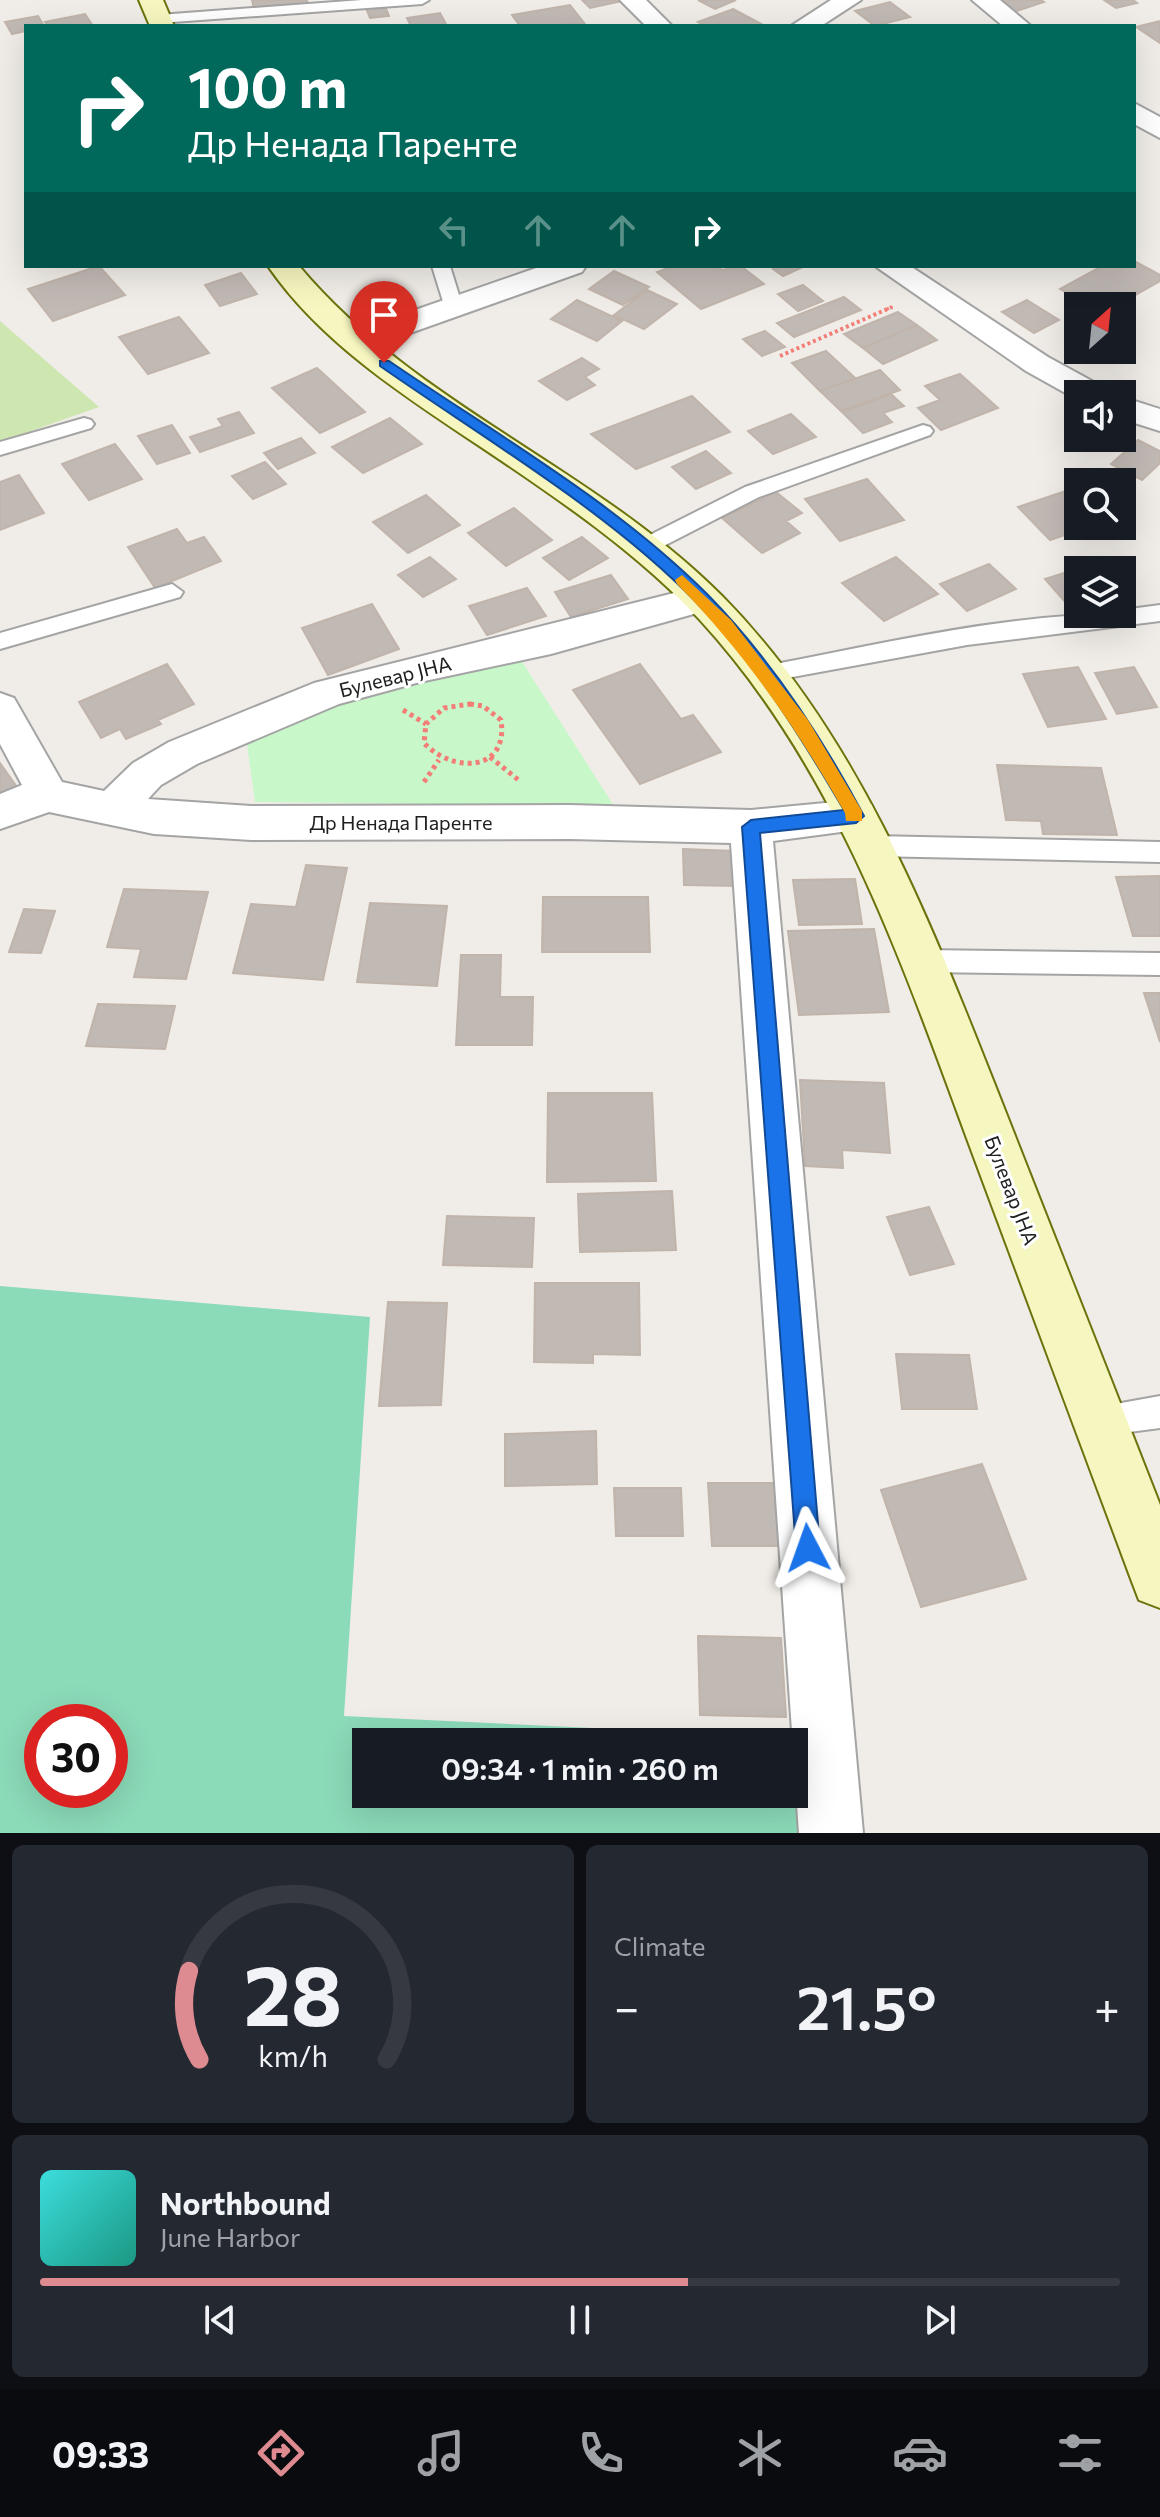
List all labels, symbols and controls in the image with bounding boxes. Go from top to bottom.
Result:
text: 100 m [188,51,347,120]
icon: right [56,56,160,160]
text: Др Ненада Паренте [188,120,518,164]
icon: left [432,208,476,252]
icon: ahead [516,208,560,252]
icon: ahead [600,208,644,252]
icon: right [684,208,728,252]
pin [350,281,418,363]
north arrow [1064,292,1136,364]
map controls [1064,292,1136,628]
icon: arrive [362,293,406,337]
button: sound [1064,380,1136,452]
button: search [1064,468,1136,540]
button: layers [1064,556,1136,628]
street label: Булевар ЈНА [336,650,454,702]
street label: Др Ненада Паренте [309,810,493,834]
street label: Булевар ЈНА [980,1132,1044,1248]
position arrow [766,1506,850,1590]
speed limit sign: 30 [24,1704,128,1808]
text: 09:34 · 1 min · 260 m [441,1749,719,1786]
text: Climate [614,1930,706,1961]
text: 28 [244,1941,342,2043]
text: 21.5° [796,1969,937,2042]
text: − [614,1979,639,2033]
text: + [1094,1979,1120,2033]
text: km/h [258,2038,328,2073]
text: Northbound [160,2184,331,2221]
text: June Harbor [160,2221,300,2252]
icon: previous [198,2298,242,2342]
icon: pause [558,2298,602,2342]
icon: next [918,2298,962,2342]
icon: directions [253,2425,309,2481]
icon: music [413,2425,469,2481]
icon: phone [573,2425,629,2481]
icon: climate [732,2425,788,2481]
icon: car [892,2425,948,2481]
icon: filters [1052,2425,1108,2481]
text: 09:33 [52,2431,149,2475]

